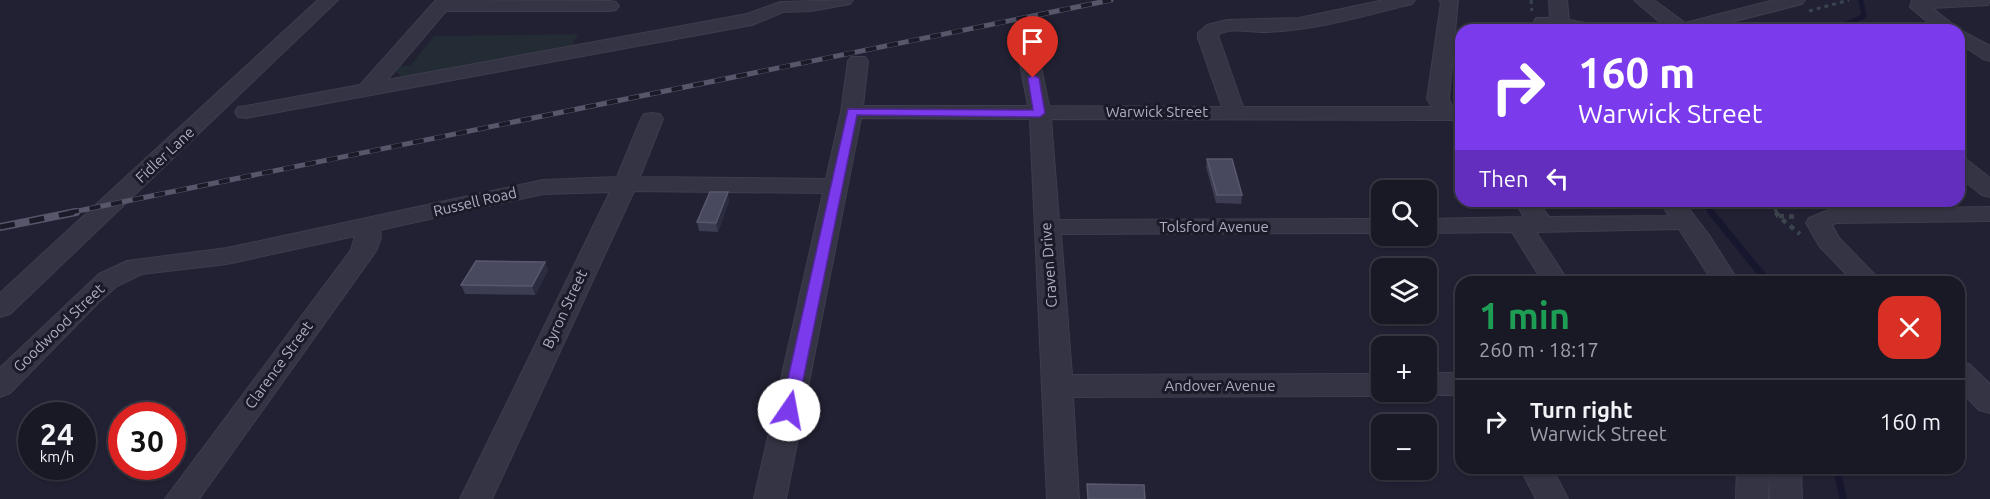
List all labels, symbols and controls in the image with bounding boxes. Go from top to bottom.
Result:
pin [1007,16,1058,78]
icon: arrive [1016,25,1049,58]
icon: right [1479,48,1557,126]
text: 160 m [1578,49,1695,96]
text: Warwick Street [1578,98,1762,128]
street label: Warwick Street [1106,103,1208,120]
street label: Fidler Lane [132,123,197,186]
icon: left [1541,162,1574,195]
text: Then [1479,166,1529,191]
map controls [1371,180,1437,480]
button: search [1371,180,1437,246]
street label: Russell Road [432,184,518,219]
street label: Tolsford Avenue [1159,218,1269,235]
street label: Craven Drive [1037,222,1060,308]
button: layers [1371,258,1437,324]
street label: Byron Street [539,267,590,351]
street label: Goodwood Street [10,280,108,375]
text: 1 min [1479,295,1570,336]
button: close [1878,296,1941,359]
street label: Clarence Street [241,318,316,412]
button: + [1371,336,1437,402]
text: 260 m · 18:17 [1479,338,1599,361]
street label: Andover Avenue [1164,377,1276,394]
position arrow [757,378,821,442]
text: Turn right [1530,397,1632,422]
speed limit sign: 30 [108,402,186,480]
icon: right [1479,405,1512,438]
text: 160 m [1880,409,1941,434]
button: − [1371,414,1437,480]
text: 24 [40,417,74,451]
text: Warwick Street [1530,422,1667,445]
text: km/h [40,448,74,465]

